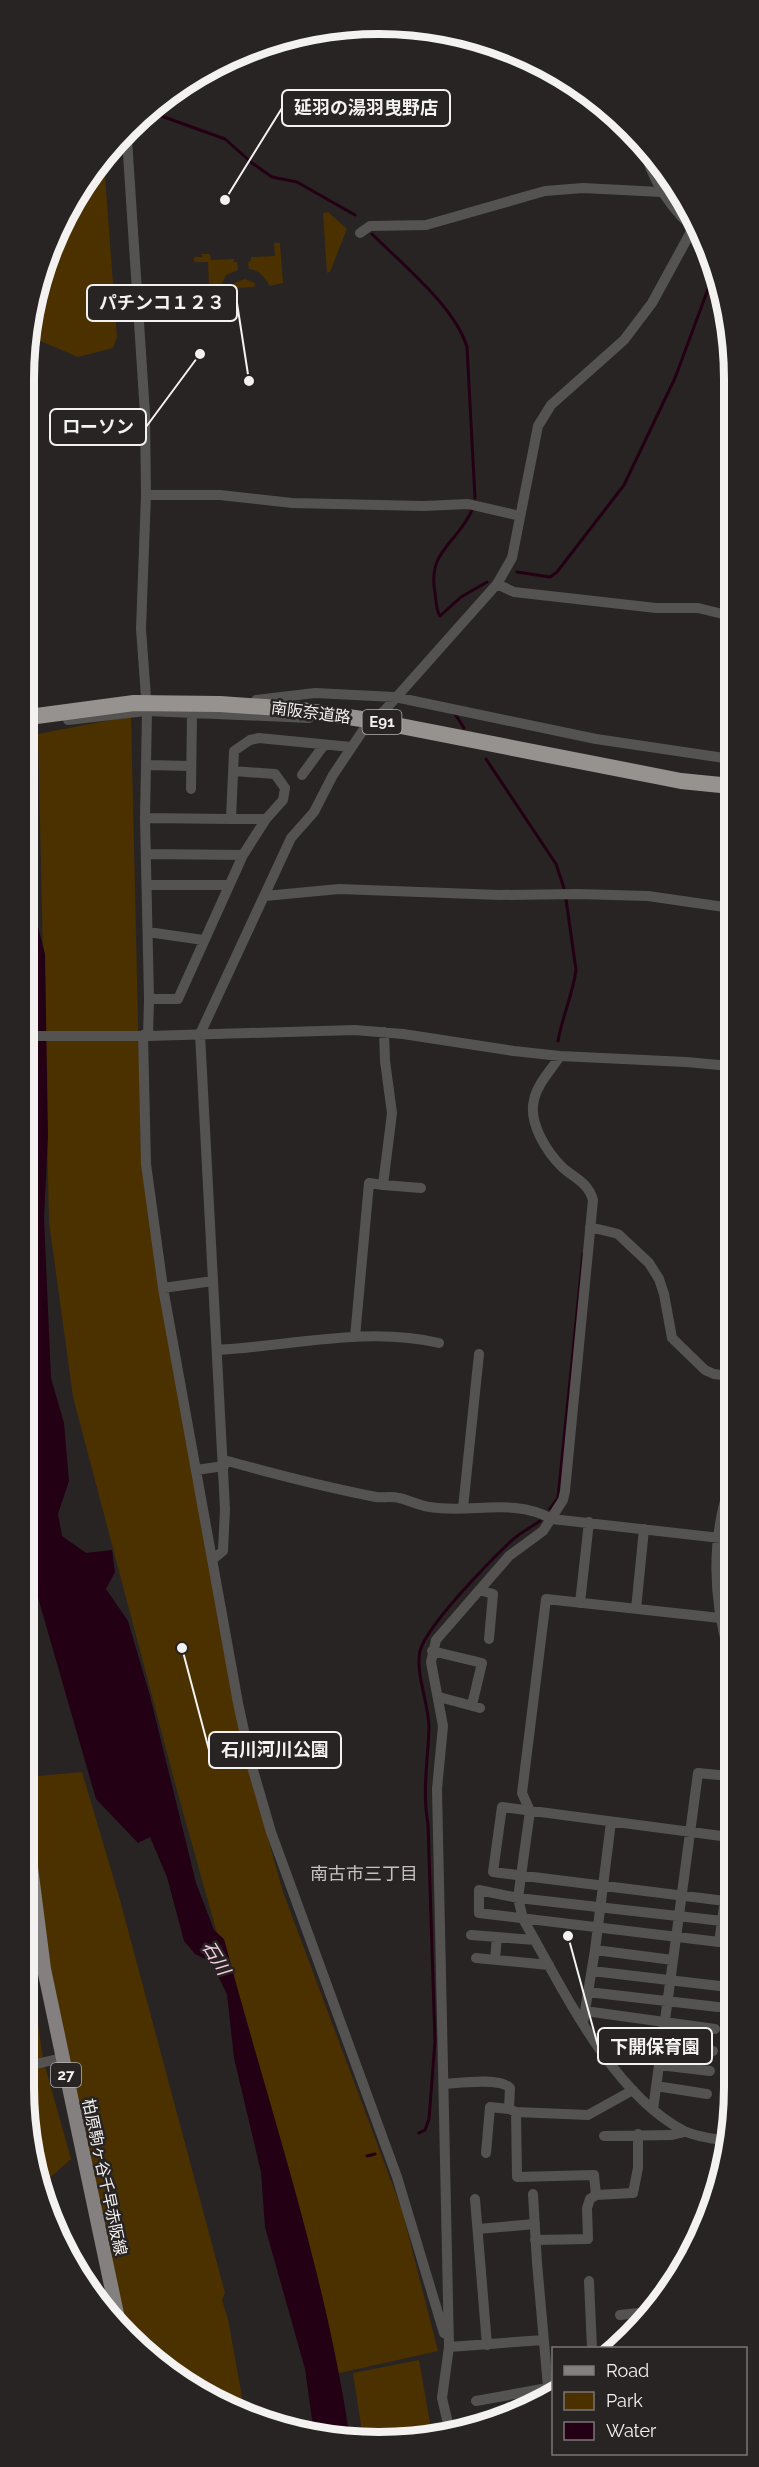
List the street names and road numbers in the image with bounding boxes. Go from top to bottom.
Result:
street label: 南阪奈道路 [270,698,352,727]
road number: E91 [362,710,401,734]
road number: 27 [51,2063,81,2087]
street label: 柏原駒ヶ谷千早赤阪線 [79,2097,130,2257]

